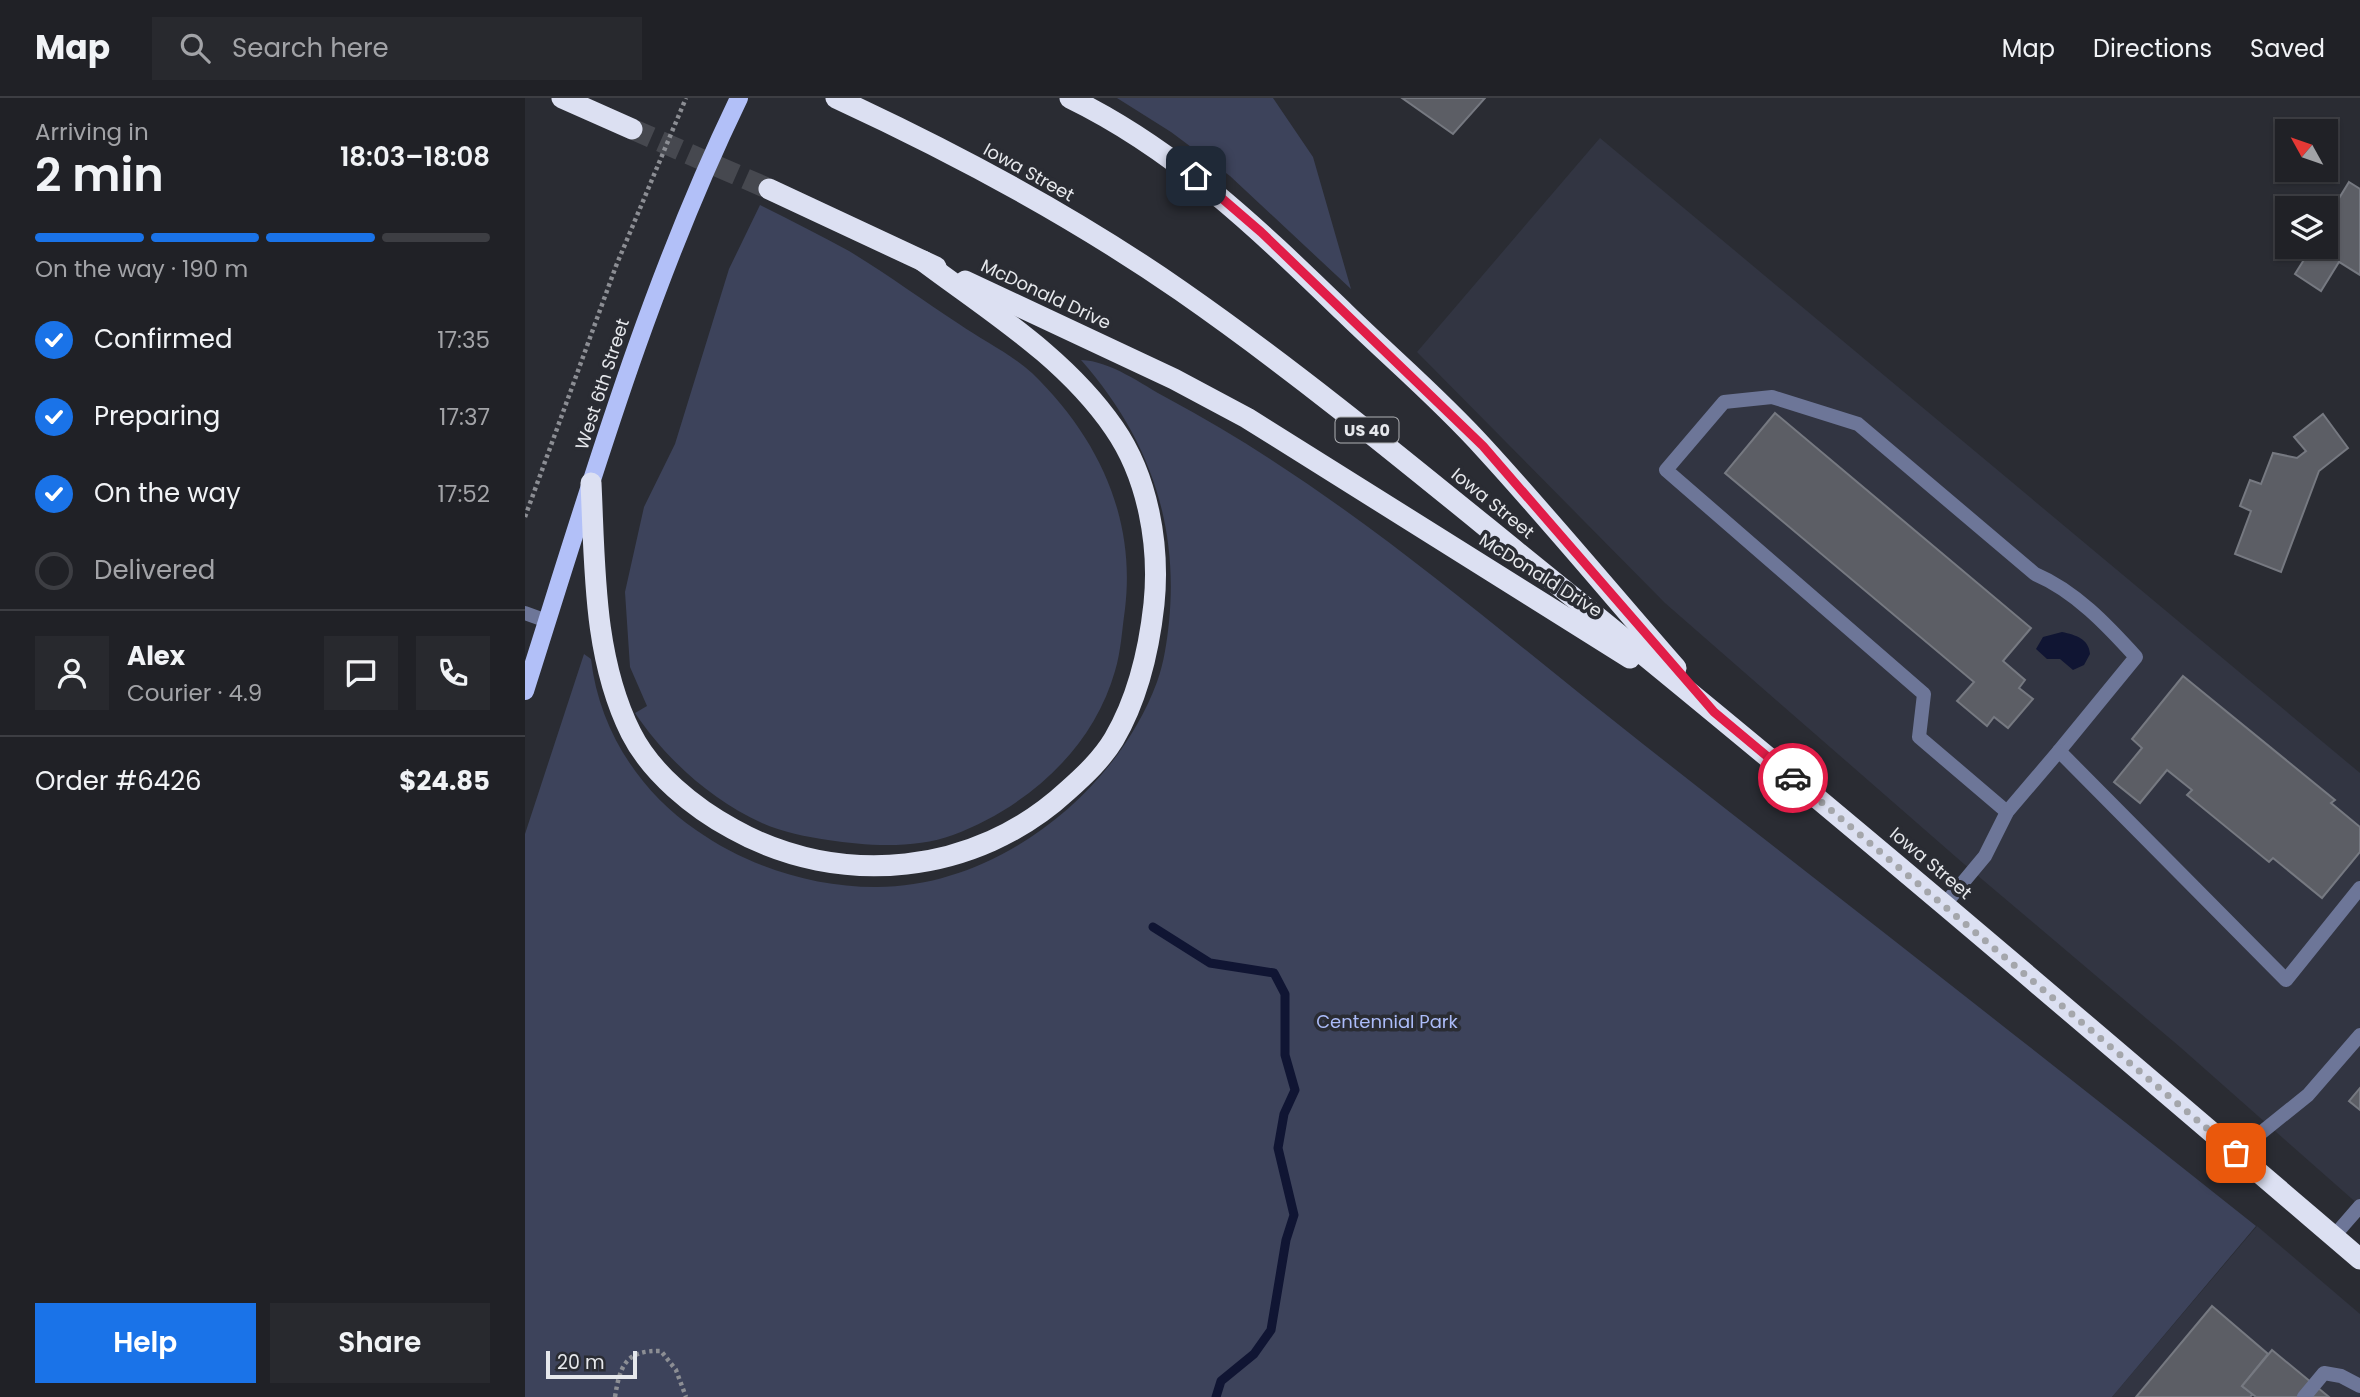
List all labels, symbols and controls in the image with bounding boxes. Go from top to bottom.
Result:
search box [152,17,642,80]
text: Map [35,24,110,71]
icon: search [176,29,214,67]
text: Search here [232,30,389,66]
text: Map [2002,32,2055,65]
text: Directions [2093,32,2212,65]
text: Saved [2250,32,2325,65]
text: Arriving in [35,116,149,148]
north arrow [2275,119,2338,182]
map controls [2275,119,2338,259]
street label: Iowa Street [979,137,1079,207]
text: 18:03–18:08 [340,139,490,175]
text: 2 min [35,143,164,207]
pin [1166,146,1226,206]
icon: home [1177,157,1215,195]
button: layers [2275,196,2338,259]
text: On the way · 190 m [35,253,248,285]
street label: McDonald Drive [977,253,1115,335]
street label: West 6th Street [569,315,635,453]
icon: check [35,321,73,359]
text: Confirmed [94,321,232,357]
text: 17:35 [437,324,490,356]
icon: check [35,398,73,436]
text: Preparing [94,398,220,434]
text: 17:37 [439,401,490,433]
road number: US 40 [1335,418,1399,442]
street label: Iowa Street [1446,462,1540,544]
icon: check [35,475,73,513]
text: On the way [94,475,241,511]
text: 17:52 [438,478,490,510]
street label: McDonald Drive [1475,527,1607,623]
text: Delivered [94,552,215,588]
button: person [35,636,109,710]
button: chat [324,636,398,710]
button: phone [416,636,490,710]
text: Alex [127,638,185,674]
text: Courier · 4.9 [127,677,262,709]
courier [1758,743,1828,813]
icon: car [1774,759,1812,797]
text: Order #6426 [35,763,202,799]
text: $24.85 [399,763,490,799]
street label: Iowa Street [1885,821,1977,905]
park label: Centennial Park [1316,1009,1459,1034]
pin [2206,1123,2266,1183]
icon: bag [2217,1134,2255,1172]
button: Help [35,1303,256,1383]
button: Share [270,1303,490,1383]
scale bar [546,1348,637,1380]
text: 20 m [557,1349,605,1376]

